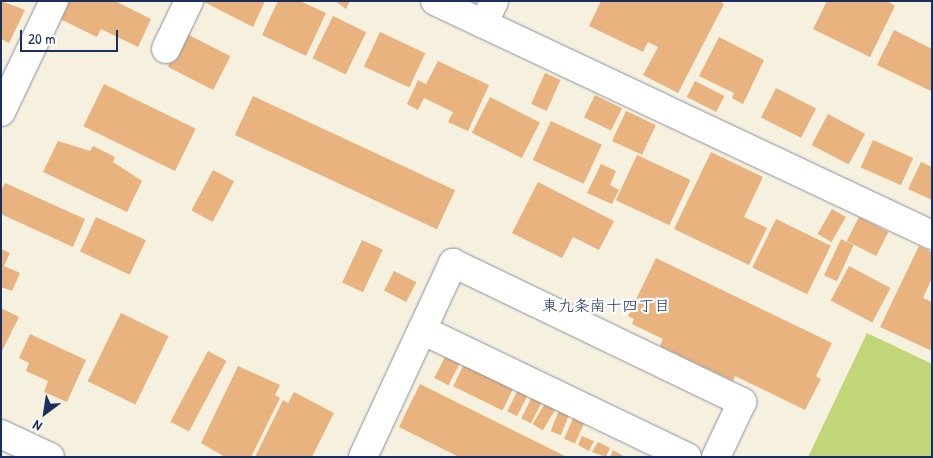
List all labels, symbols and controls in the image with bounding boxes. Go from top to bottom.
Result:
scale bar [22,20,120,52]
text: 20 m [28,28,55,49]
district label: 東九条南十四丁目 [542,295,670,315]
north arrow [20,388,70,438]
text: N [29,416,45,436]

